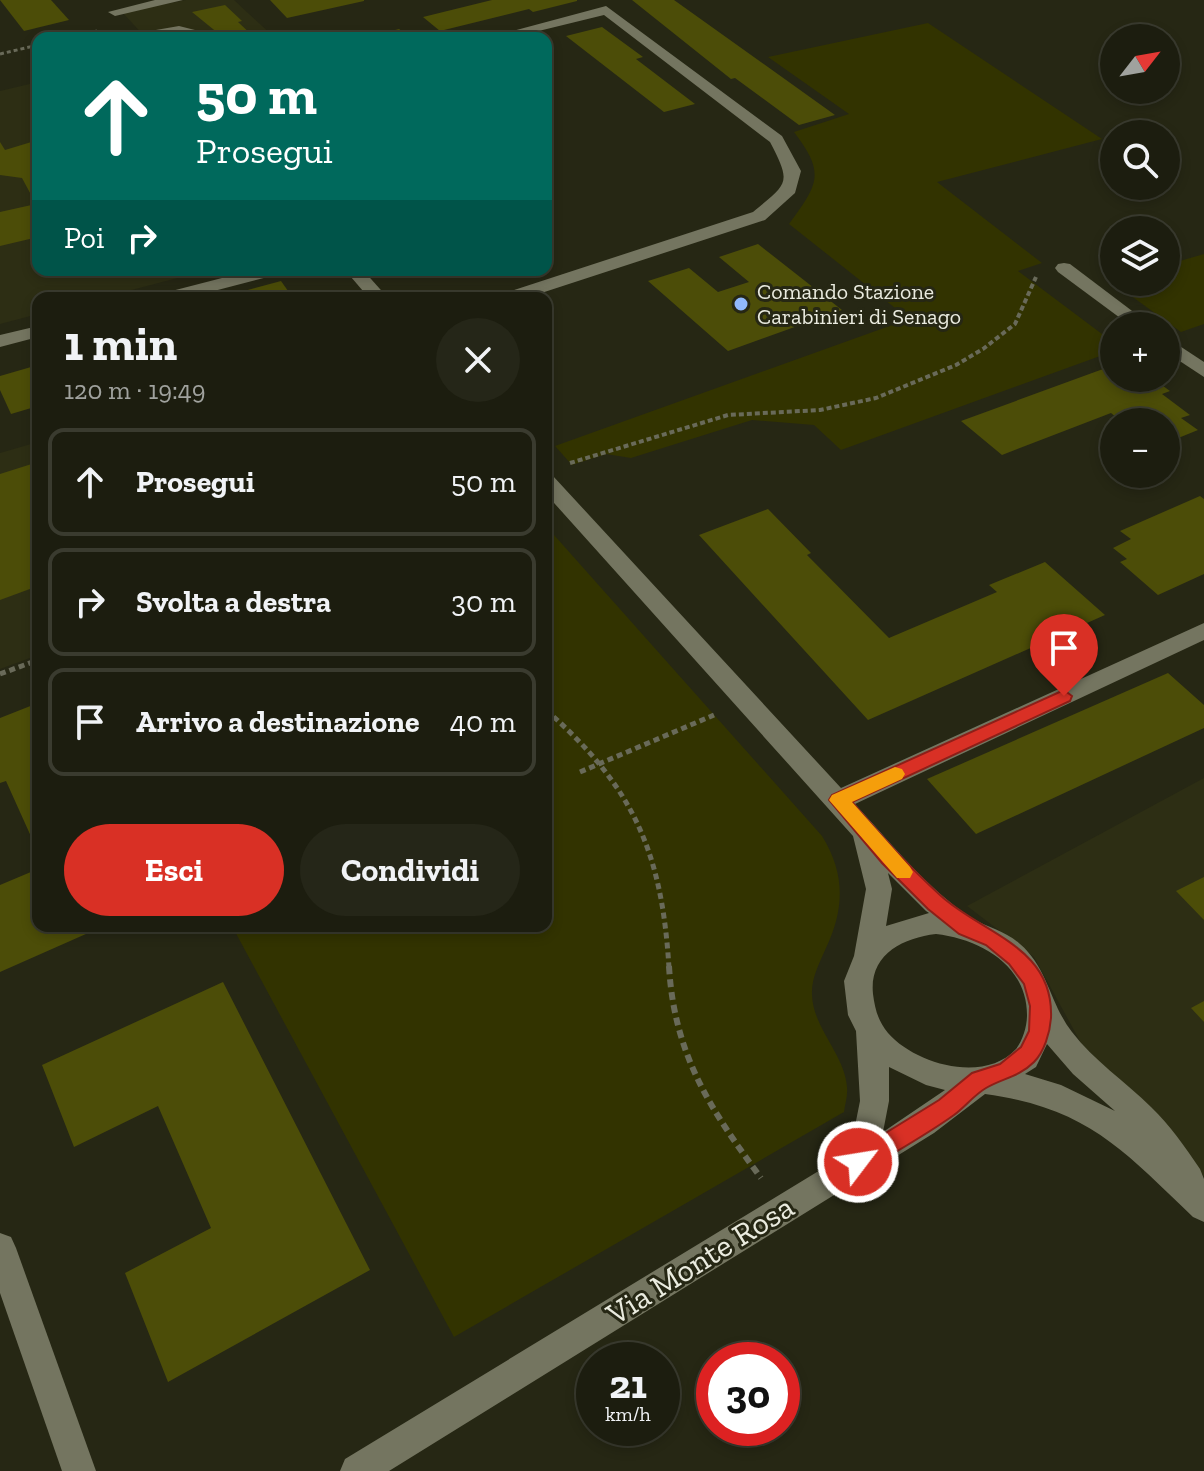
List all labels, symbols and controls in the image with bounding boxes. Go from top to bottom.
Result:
north arrow [1100,24,1180,104]
map controls [1100,24,1180,488]
text: 50 m [196,61,317,128]
icon: ahead [64,64,168,168]
button: search [1100,120,1180,200]
text: Prosegui [196,129,333,172]
icon: right [120,216,164,260]
button: layers [1100,216,1180,296]
text: Poi [64,220,104,256]
place label: Comando Stazione Carabinieri di Senago [757,278,961,330]
marker: Comando Stazione Carabinieri di Senago [732,295,750,313]
button: + [1100,312,1180,392]
text: 1 min [64,315,177,372]
button: close [436,318,520,402]
text: 120 m · 19:49 [64,374,206,406]
button: − [1100,408,1180,488]
icon: ahead [68,460,112,504]
text: Prosegui [136,464,255,500]
text: 50 m [451,464,516,500]
icon: right [68,580,112,624]
text: Svolta a destra [136,584,331,620]
text: 30 m [451,584,516,620]
pin [1030,614,1098,696]
icon: arrive [1042,626,1086,670]
icon: arrive [68,700,112,744]
text: Arrivo a destinazione [136,704,420,740]
text: 40 m [450,704,516,740]
button: Esci [64,824,284,916]
button: Condividi [300,824,520,916]
position arrow [816,1120,900,1204]
street label: Via Monte Rosa [599,1187,801,1333]
speed limit sign: 30 [696,1342,800,1446]
text: 21 [609,1360,647,1408]
text: km/h [605,1402,651,1426]

